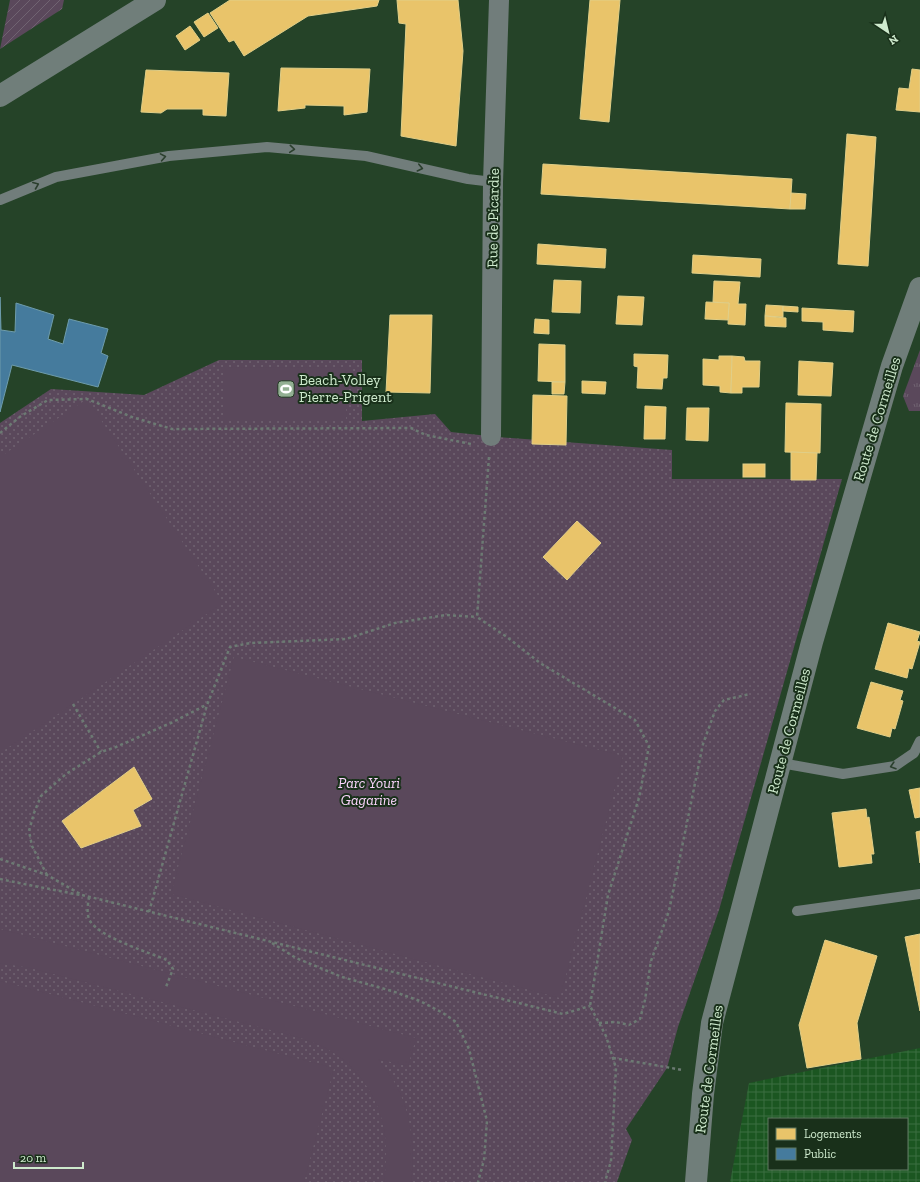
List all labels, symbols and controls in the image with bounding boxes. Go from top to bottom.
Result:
north arrow [868,12,908,52]
text: N [886,32,901,48]
one-way arrow [289,145,295,154]
one-way arrow [160,154,166,162]
one-way arrow [417,164,424,172]
street label: Rue de Picardie [483,168,503,268]
one-way arrow [33,182,40,190]
street label: Route de Cormeilles [849,355,905,483]
place label: Beach-Volley Pierre-Prigent [299,371,392,406]
sports icon: Beach-Volley Pierre-Prigent [276,379,296,399]
street label: Route de Cormeilles [764,666,814,796]
one-way arrow [889,761,896,770]
park label: Parc Youri Gagarine [338,774,400,809]
street label: Route de Cormeilles [691,1004,727,1134]
legend [768,1118,908,1170]
text: Logements [804,1127,862,1141]
scale bar [14,1144,83,1170]
text: Public [804,1147,837,1161]
text: 20 m [20,1151,47,1165]

